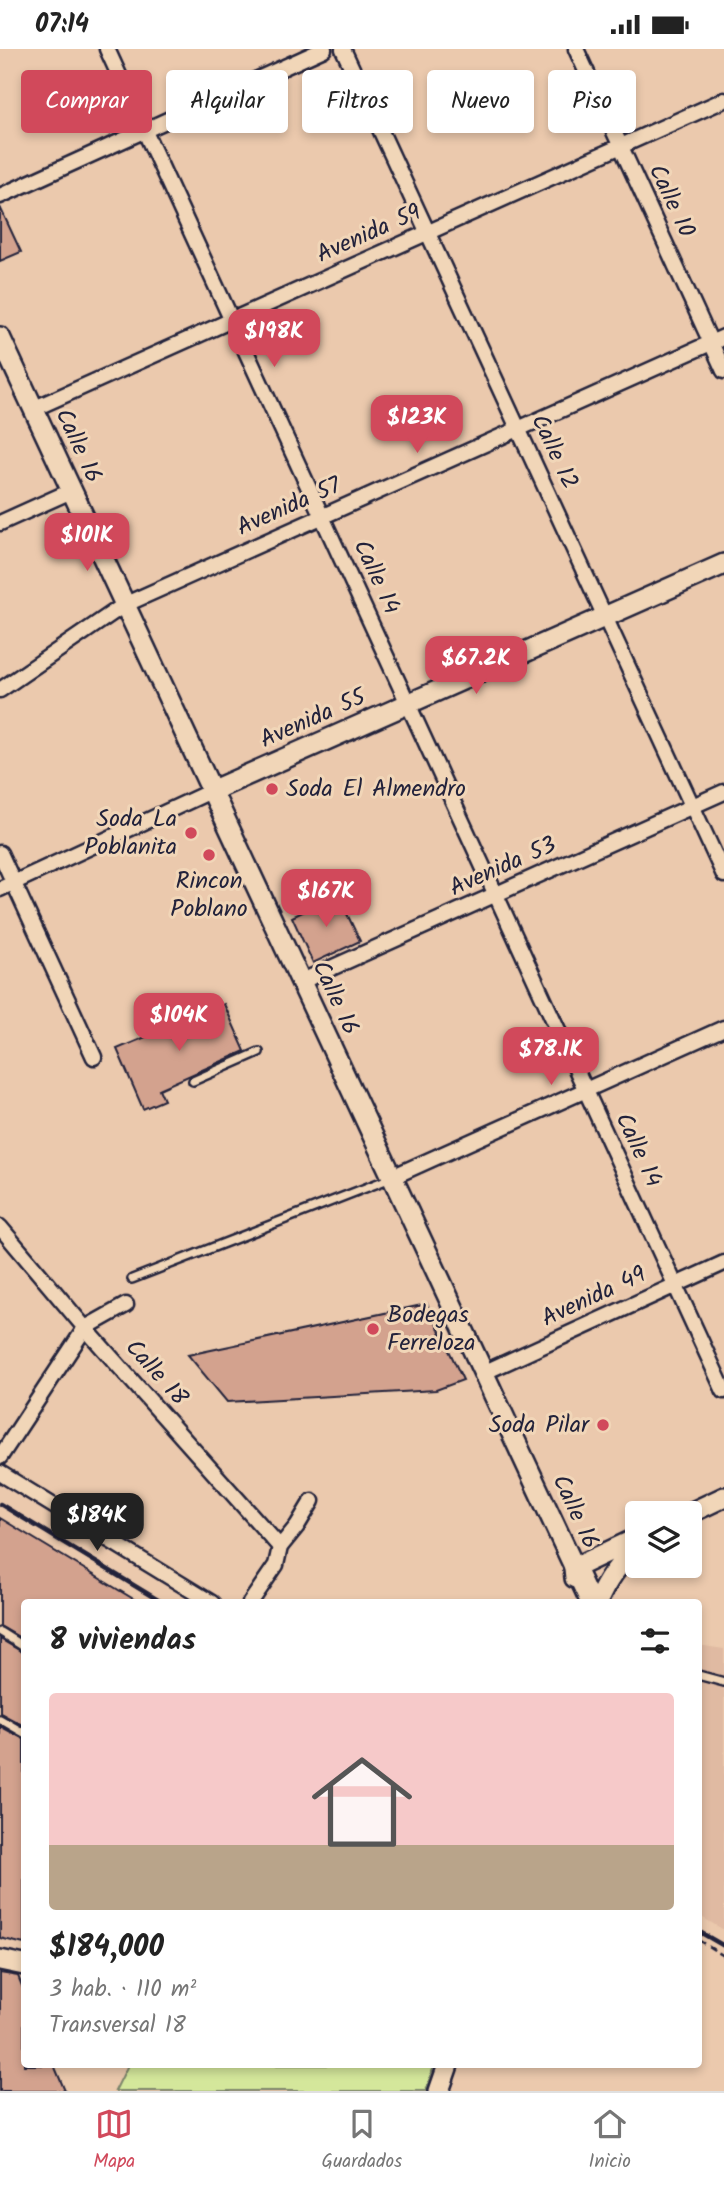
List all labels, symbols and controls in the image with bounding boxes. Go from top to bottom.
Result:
text: 07:14 [35,4,89,46]
chip: Comprar [21,70,152,133]
chip: Alquilar [166,70,288,133]
chip: Filtros [302,70,413,133]
chip: Nuevo [427,70,534,133]
chip: Piso [548,70,636,133]
street label: Calle 10 [637,158,705,244]
street label: Avenida 59 [310,193,428,274]
pin: $198K [225,309,323,369]
text: $198K [244,314,304,350]
pin: $123K [368,395,466,455]
text: $123K [387,400,447,436]
street label: Calle 16 [44,402,112,490]
street label: Calle 12 [520,408,588,496]
street label: Avenida 57 [230,466,348,547]
pin: $101K [38,513,136,573]
text: $101K [60,518,114,554]
street label: Calle 14 [342,533,410,621]
pin: $67.2K [419,637,533,696]
text: $67.2K [441,641,511,677]
street label: Avenida 55 [254,677,374,760]
place label: Soda El Almendro [286,770,466,809]
marker: Soda El Almendro [264,781,280,797]
place label: Soda La Poblanita [84,800,177,867]
marker: Soda La Poblanita [183,825,199,841]
street label: Avenida 53 [443,826,563,908]
marker: Rincon Poblano [201,847,217,863]
place label: Rincon Poblano [170,862,248,929]
pin: $167K [277,869,375,929]
text: $167K [297,874,355,910]
street label: Calle 16 [301,954,369,1042]
pin: $104K [130,993,228,1053]
text: $104K [150,998,208,1034]
pin: $78.1K [494,1027,608,1087]
text: $78.1K [519,1032,583,1068]
street label: Calle 14 [604,1106,672,1194]
street label: Avenida 49 [535,1256,653,1338]
place label: Bodegas Ferreloza [387,1296,476,1363]
marker: Bodegas Ferreloza [365,1321,381,1337]
street label: Calle 18 [115,1330,198,1416]
place label: Soda Pilar [489,1406,591,1445]
marker: Soda Pilar [595,1417,611,1433]
street label: Calle 16 [541,1468,609,1556]
pin: $184K [48,1493,146,1553]
text: $184K [67,1498,127,1534]
map controls [625,1501,702,1578]
button: layers [625,1501,702,1578]
text: 8 viviendas [49,1617,196,1665]
icon: filters [636,1622,674,1660]
icon: home [299,1739,425,1865]
text: $184,000 [49,1924,164,1972]
text: 3 hab. · 110 m² [49,1972,196,2008]
text: Transversal 18 [49,2008,186,2044]
tab: Mapa [93,2105,135,2177]
tab: Guardados [322,2105,402,2177]
tab: Inicio [589,2105,631,2177]

